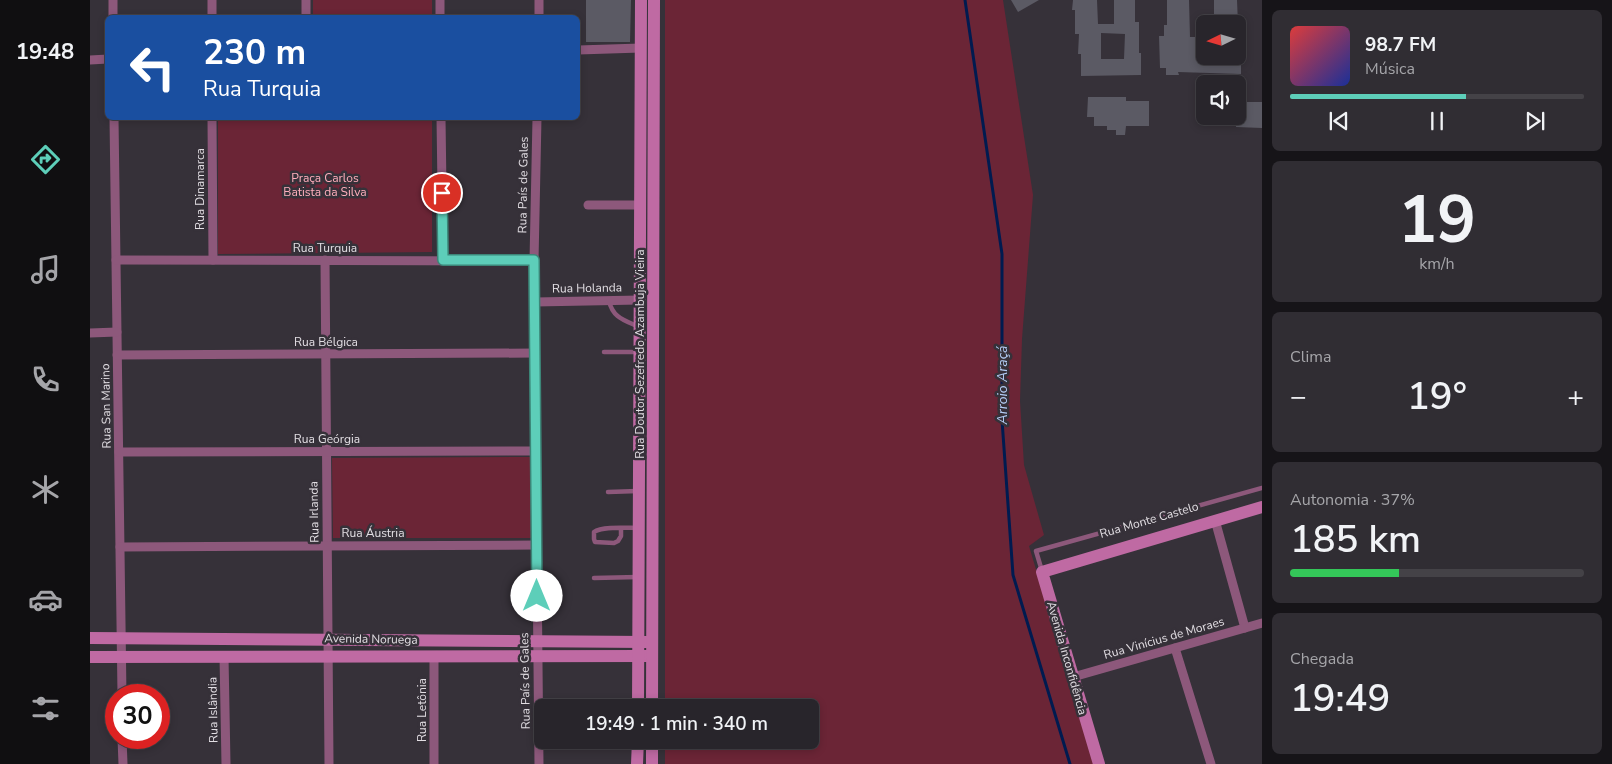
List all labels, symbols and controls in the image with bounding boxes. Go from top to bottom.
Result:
north arrow [1196,15,1246,65]
map controls [1196,15,1246,125]
text: 230 m [203,29,306,76]
text: 98.7 FM [1365,32,1436,58]
icon: left [120,35,185,100]
text: 19:48 [16,37,74,67]
text: Música [1365,58,1415,80]
text: Rua Turquia [203,74,321,104]
button: sound [1196,75,1246,125]
icon: previous [1325,107,1353,135]
icon: pause [1423,107,1451,135]
icon: next [1521,107,1549,135]
street label: Rua País de Gales [514,136,532,233]
icon: directions [28,142,63,177]
street label: Rua Dinamarca [192,148,208,230]
park label: Praça Carlos Batista da Silva [283,170,367,200]
pin [421,172,463,214]
text: 19 [1398,176,1476,265]
icon: arrive [428,179,456,207]
street label: Rua Turquia [293,240,357,256]
street label: Rua Doutor Sezefredo Azambuja Vieira [632,249,648,459]
icon: music [28,252,63,287]
text: km/h [1419,253,1455,275]
street label: Rua Holanda [552,279,622,297]
street label: Rua Bélgica [294,334,358,350]
water label: Arroio Araçá [993,345,1012,425]
text: Clima [1290,346,1331,368]
icon: phone [28,362,63,397]
street label: Rua San Marino [97,363,115,449]
text: 19° [1407,371,1467,422]
text: − [1290,378,1307,416]
text: + [1567,378,1584,416]
street label: Rua Geórgia [294,431,360,447]
icon: climate [28,472,63,507]
street label: Rua Irlanda [305,481,323,543]
text: Autonomia · 37% [1290,489,1415,511]
street label: Rua Monte Castelo [1098,498,1201,542]
text: 185 km [1290,514,1421,565]
street label: Rua Áustria [341,525,405,541]
position arrow [510,569,562,621]
icon: car [28,582,63,617]
street label: Avenida Inconfidência [1043,599,1091,717]
street label: Rua Vinícius de Moraes [1102,613,1226,663]
street label: Avenida Noruega [324,630,418,648]
street label: Rua País de Gales [516,632,534,729]
text: Chegada [1290,648,1354,670]
text: 19:49 [1290,673,1390,724]
street label: Rua Islândia [204,677,222,743]
street label: Rua Letônia [414,678,430,742]
speed limit sign: 30 [105,684,170,749]
icon: filters [28,691,63,726]
text: 19:49 · 1 min · 340 m [585,711,768,737]

